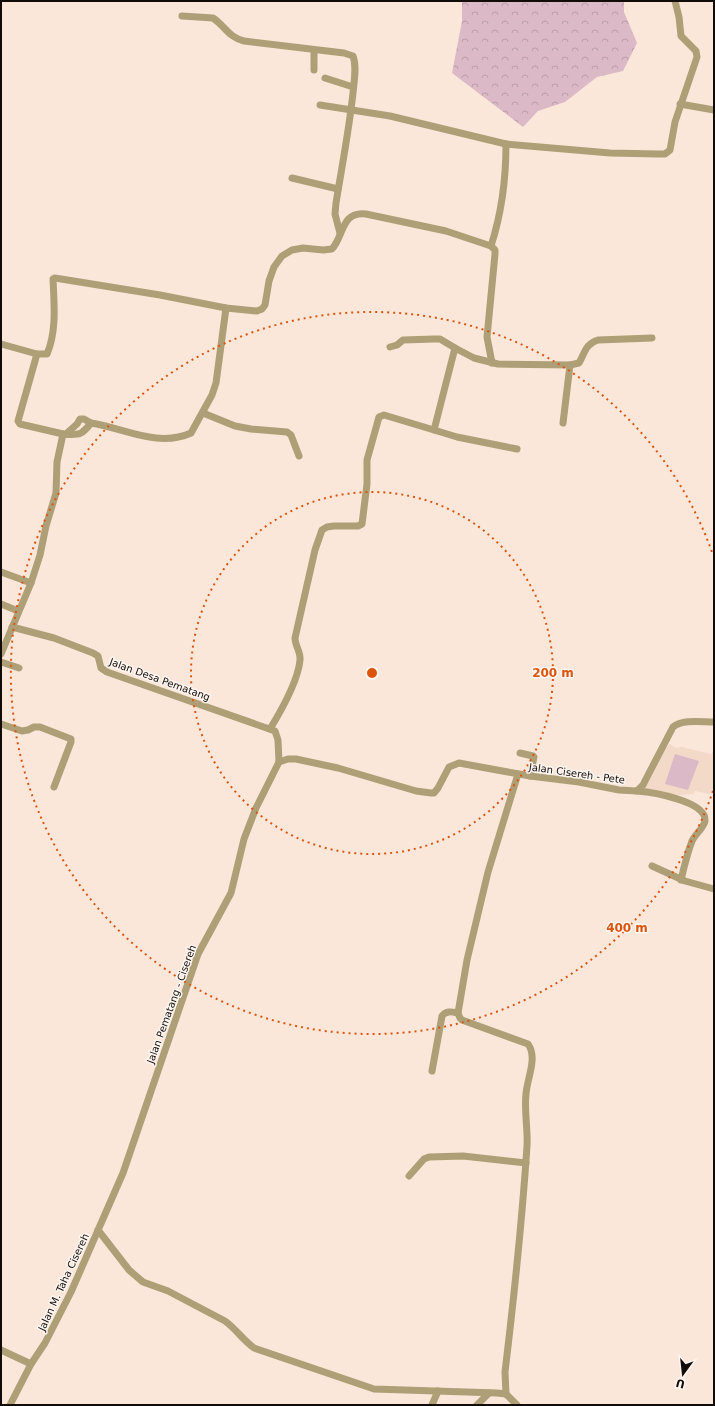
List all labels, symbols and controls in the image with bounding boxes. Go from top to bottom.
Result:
street label: Jalan Desa Pematang [107,656,212,703]
centre of rings [365,666,379,680]
text: 200 m [532,666,574,680]
street label: Jalan Cisereh - Pete [527,761,626,786]
text: 400 m [606,921,648,935]
street label: Jalan Pematang - Cisereh [145,943,198,1066]
street label: Jalan M. Taha Cisereh [36,1232,91,1334]
north arrow [663,1354,703,1394]
text: U [675,1376,687,1391]

